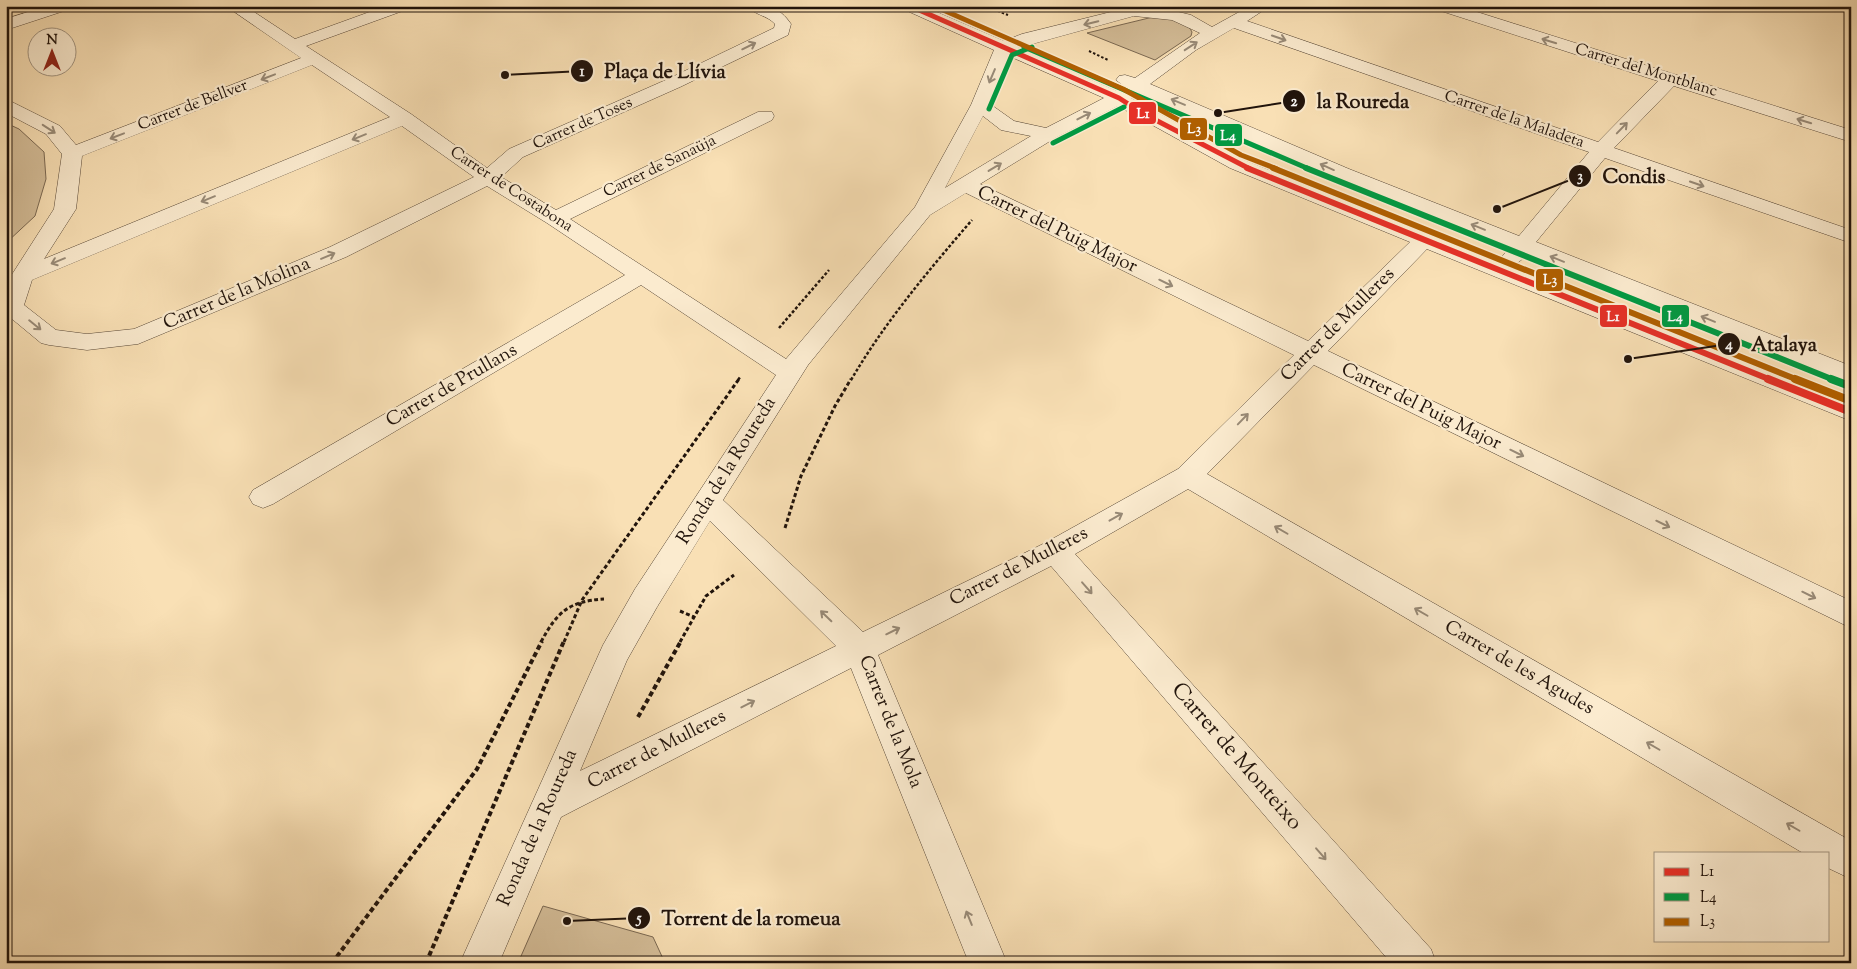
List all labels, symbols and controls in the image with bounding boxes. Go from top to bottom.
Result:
one-way arrow [1083,19,1099,28]
north arrow [28,28,78,78]
text: N [46,31,58,51]
one-way arrow [1271,34,1287,43]
one-way arrow [1541,35,1557,45]
street label: Carrer del Montblanc [1572,38,1720,104]
one-way arrow [742,41,757,51]
one-way arrow [1184,41,1198,51]
callout: Plaça de Llívia [569,53,736,88]
text: Plaça de Llívia [604,59,727,88]
text: 1 [579,62,585,83]
one-way arrow [987,68,996,83]
one-way arrow [261,72,276,82]
street label: Carrer de Bellver [135,74,251,138]
callout: la Roureda [1281,83,1419,118]
street label: Carrer de la Maladeta [1441,85,1588,155]
text: la Roureda [1317,89,1410,118]
street label: Carrer de Toses [529,92,637,156]
text: 2 [1290,92,1298,113]
one-way arrow [1171,97,1186,107]
line badge: L1 [1128,101,1157,125]
text: L1 [1136,105,1150,125]
one-way arrow [1076,111,1091,121]
one-way arrow [1797,116,1813,125]
line badge: L3 [1179,117,1208,141]
text: L3 [1187,120,1201,140]
one-way arrow [1616,122,1628,134]
one-way arrow [42,123,56,134]
line badge: L4 [1214,123,1243,147]
text: L4 [1220,127,1236,147]
street label: Carrer de Sanaüja [600,129,721,204]
one-way arrow [109,132,124,141]
one-way arrow [351,133,367,142]
street label: Carrer de Costabona [445,141,578,239]
callout: Condis [1567,158,1675,193]
one-way arrow [1320,161,1335,171]
one-way arrow [987,162,1001,172]
text: Condis [1603,164,1666,193]
text: 3 [1577,167,1583,188]
street label: Carrer del Puig Major [972,179,1142,281]
one-way arrow [1689,180,1704,189]
one-way arrow [201,195,216,204]
one-way arrow [1471,222,1486,232]
one-way arrow [320,250,335,260]
street label: Carrer de la Molina [159,251,315,337]
one-way arrow [1550,254,1565,263]
one-way arrow [51,256,66,266]
street label: Carrer de Mulleres [1275,262,1401,388]
line badge: L3 [1535,268,1564,292]
text: L3 [1543,271,1557,291]
one-way arrow [1158,279,1173,288]
line badge: L1 [1599,304,1628,328]
line badge: L4 [1661,304,1690,328]
text: L1 [1606,308,1620,328]
text: L4 [1667,308,1683,328]
one-way arrow [1701,314,1716,324]
one-way arrow [28,320,41,331]
callout: Atalaya [1716,326,1827,361]
text: Atalaya [1751,332,1818,361]
text: 4 [1724,335,1733,356]
street label: Carrer de Prullans [381,337,523,435]
street label: Carrer del Puig Major [1336,356,1506,458]
street label: Ronda de la Roureda [671,392,783,550]
one-way arrow [1237,413,1250,425]
one-way arrow [1509,449,1524,458]
one-way arrow [1108,511,1122,521]
street label: Carrer de Mulleres [945,520,1093,614]
one-way arrow [1655,520,1670,529]
one-way arrow [1274,525,1288,535]
one-way arrow [1081,581,1093,594]
one-way arrow [1802,590,1817,600]
one-way arrow [1415,606,1429,616]
one-way arrow [820,610,833,622]
street label: Carrer de les Agudes [1439,614,1599,722]
one-way arrow [885,626,900,635]
street label: Carrer de la Mola [851,652,929,793]
street label: Carrer de Monteixo [1163,676,1309,838]
one-way arrow [740,699,755,708]
street label: Carrer de Mulleres [583,703,731,797]
one-way arrow [1645,741,1660,751]
street label: Ronda de la Roureda [491,745,585,911]
one-way arrow [1787,822,1801,832]
one-way arrow [1315,848,1327,861]
legend [1654,852,1830,942]
text: L1 [1700,862,1714,883]
text: L4 [1700,888,1717,909]
callout: Torrent de la romeua [627,900,851,935]
text: Torrent de la romeua [662,906,841,935]
text: 5 [635,909,642,930]
one-way arrow [964,910,973,925]
text: L3 [1700,912,1715,933]

